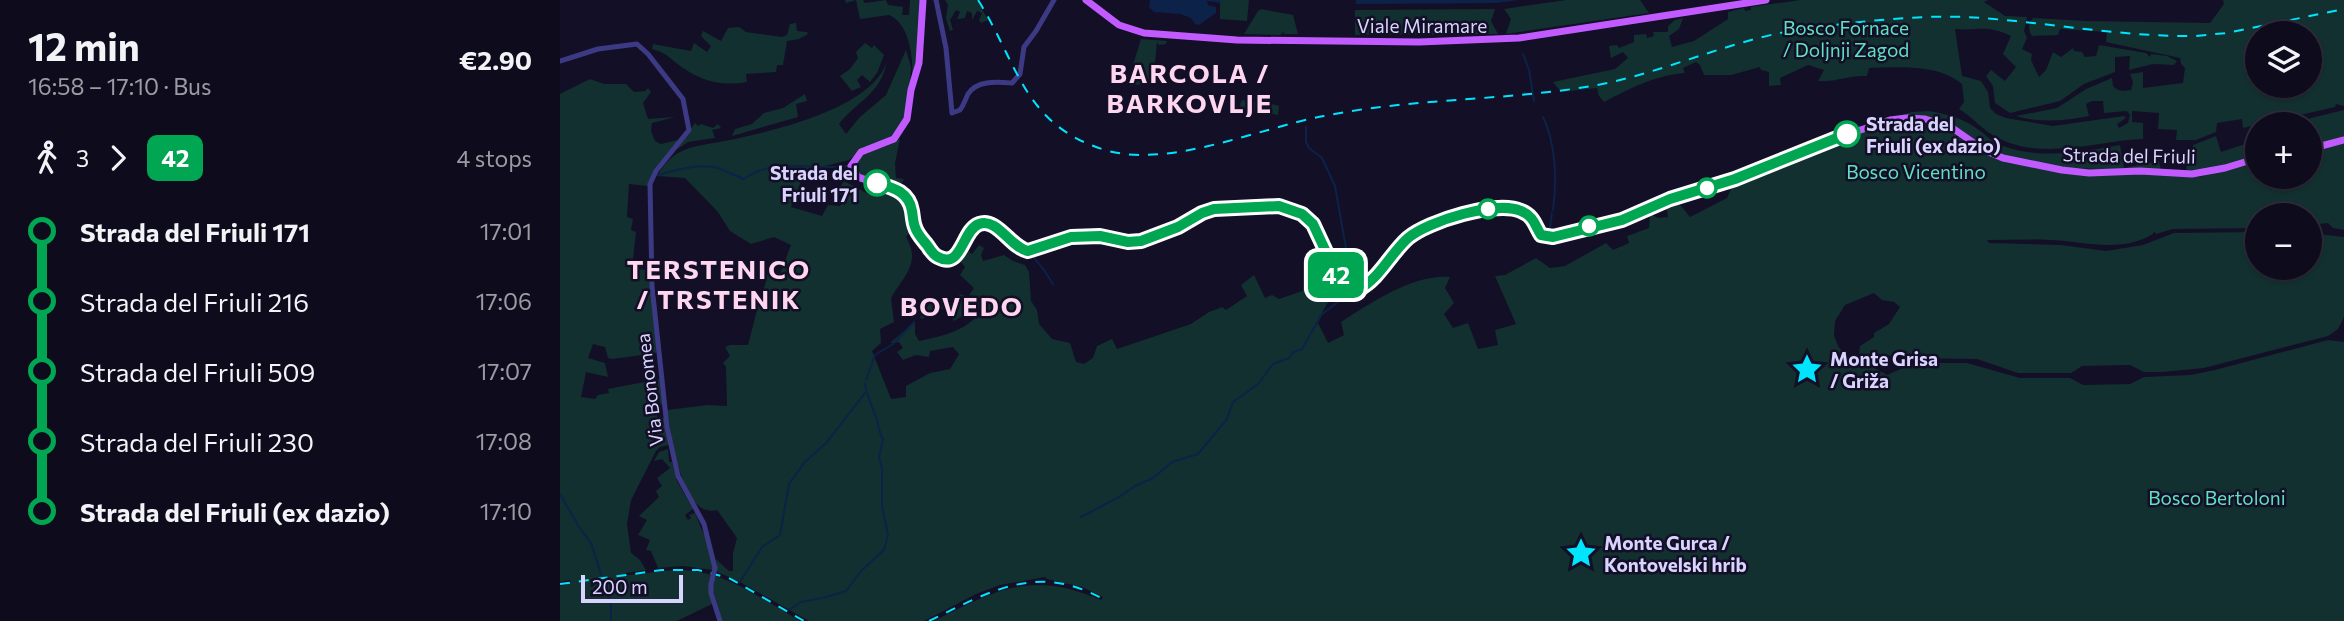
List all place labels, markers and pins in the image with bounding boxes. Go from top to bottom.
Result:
place label: Strada del Friuli (ex dazio) [1866,112,2001,157]
marker: Strada del Friuli (ex dazio) [1834,121,1860,147]
place label: Strada del Friuli 171 [770,161,858,206]
marker: Strada del Friuli 171 [864,170,890,196]
unlabelled marker [1697,178,1717,198]
unlabelled marker [1478,199,1498,219]
unlabelled marker [1579,216,1599,236]
place label: Monte Grisa / Griža [1830,347,1938,392]
place icon: Monte Grisa / Griža [1790,352,1824,386]
place label: Monte Gurca / Kontovelski hrib [1604,531,1747,576]
place icon: Monte Gurca / Kontovelski hrib [1564,536,1598,570]

